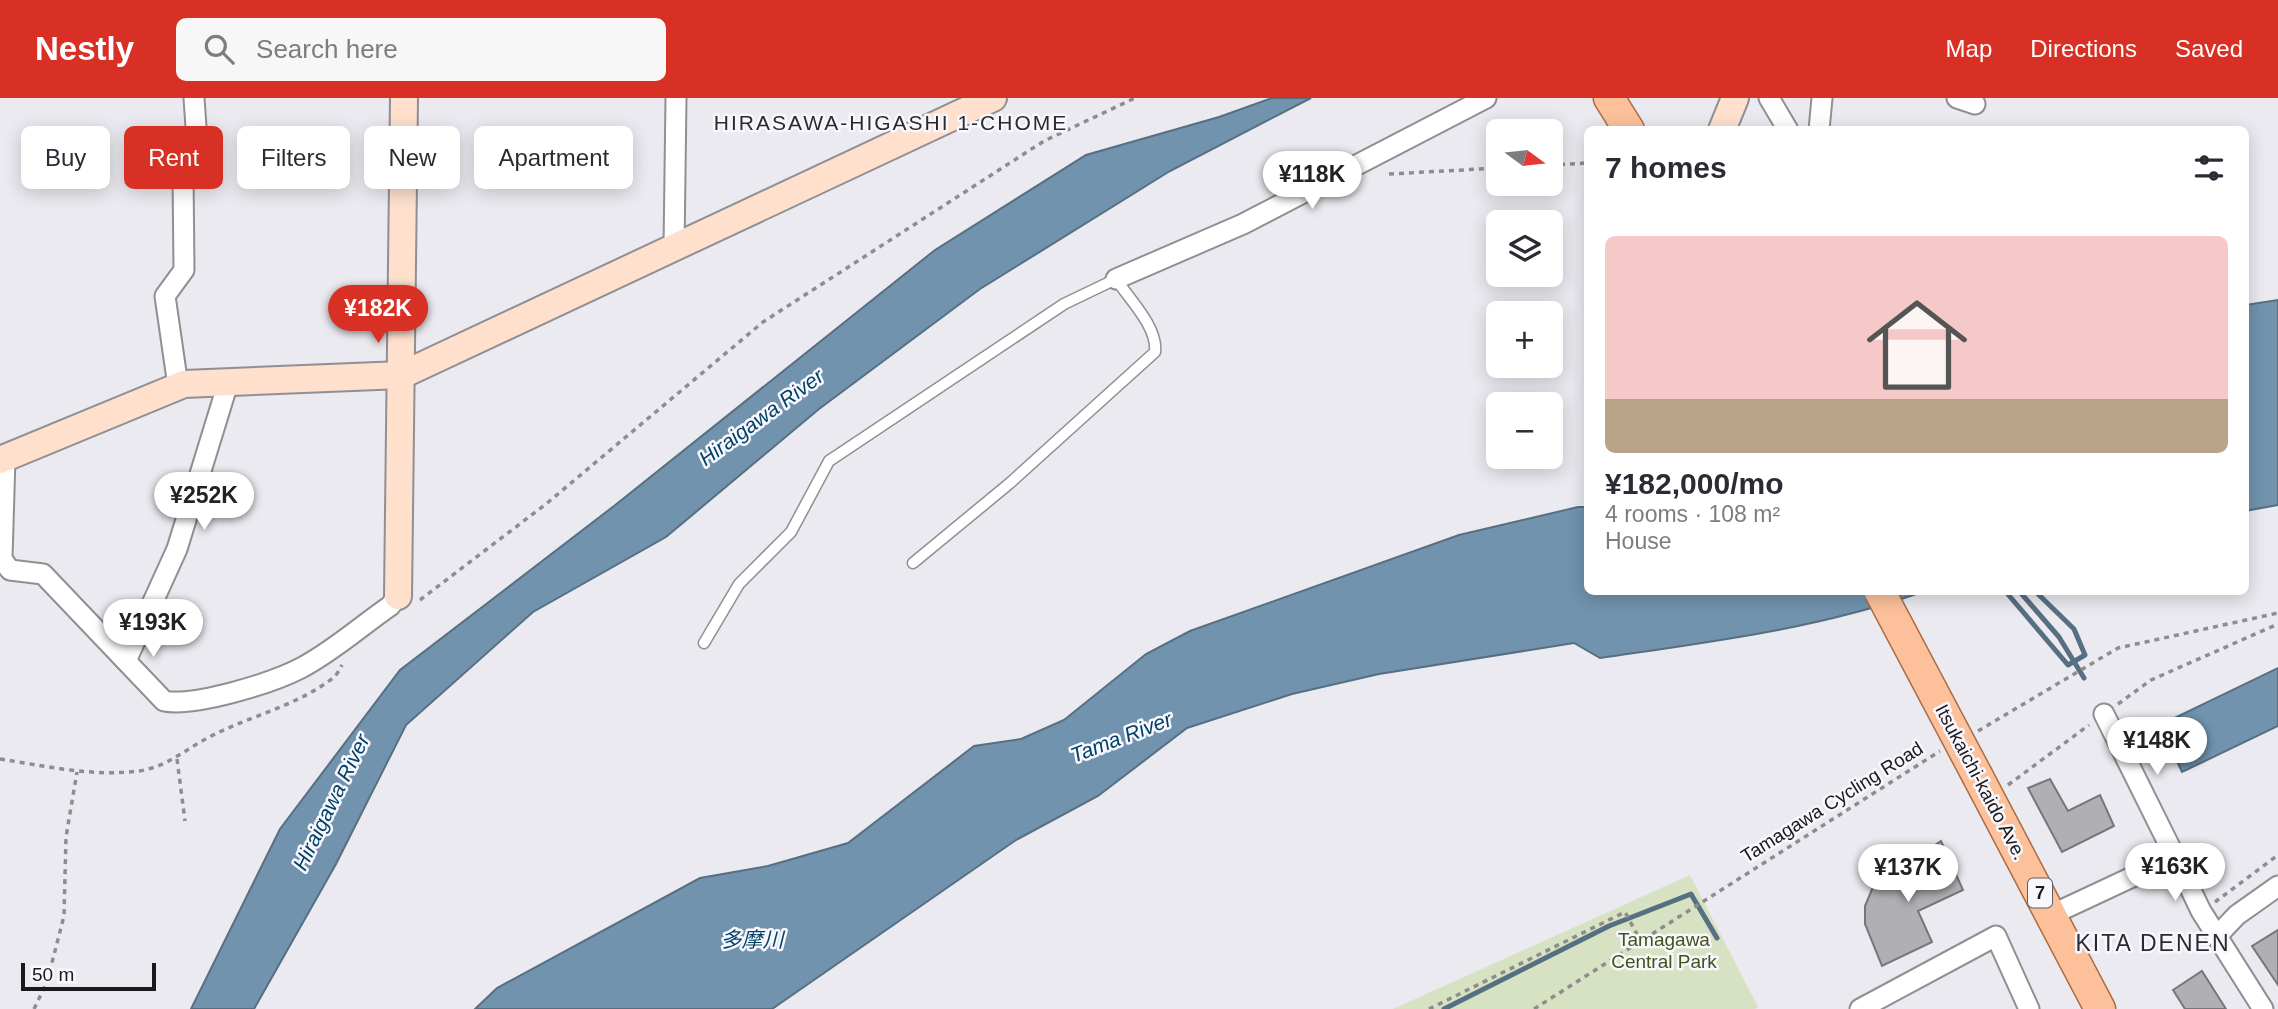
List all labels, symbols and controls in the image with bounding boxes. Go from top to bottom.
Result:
search box [176,18,666,81]
text: Nestly [35,30,134,67]
icon: search [200,30,238,68]
text: Search here [256,34,398,64]
text: Map [1946,35,1992,62]
text: Directions [2030,35,2137,62]
text: Saved [2175,35,2243,62]
district label: HIRASAWA-HIGASHI 1-CHOME [714,111,1068,134]
north arrow [1486,119,1563,196]
map controls [1486,119,1563,469]
chip: Buy [21,126,110,189]
chip: Rent [124,126,223,189]
chip: Filters [237,126,350,189]
chip: New [364,126,460,189]
chip: Apartment [474,126,633,189]
icon: filters [2190,149,2228,187]
text: 7 homes [1605,151,1727,184]
pin: ¥118K [1263,152,1361,211]
text: ¥118K [1279,161,1345,187]
button: layers [1486,210,1563,287]
icon: home [1854,282,1980,408]
pin: ¥182K [329,286,427,345]
text: ¥182K [344,295,412,321]
button: + [1486,301,1563,378]
water label: Hiraigawa River [694,364,829,470]
button: − [1486,392,1563,469]
text: ¥182,000/mo [1605,467,1783,500]
pin: ¥252K [155,472,253,532]
text: ¥252K [170,482,238,508]
text: 4 rooms · 108 m² [1605,501,1780,527]
text: House [1605,528,1671,554]
pin: ¥193K [104,600,202,659]
text: ¥193K [119,609,187,635]
street label: Itsukaichi-kaido Ave. [1931,701,2031,863]
water label: Tama River [1067,707,1176,767]
pin: ¥148K [2108,718,2206,777]
text: ¥148K [2123,727,2191,753]
water label: Hiraigawa River [288,729,374,874]
street label: Tamagawa Cycling Road [1737,737,1927,867]
pin: ¥137K [1859,844,1957,904]
pin: ¥163K [2126,844,2224,903]
text: ¥163K [2141,853,2209,879]
text: ¥137K [1874,854,1942,880]
road number: 7 [2028,878,2052,908]
water label: 多摩川 [721,928,785,951]
park label: Tamagawa Central Park [1611,929,1717,972]
district label: KITA DENEN [2075,930,2231,956]
scale bar [21,960,156,992]
text: 50 m [32,964,74,985]

